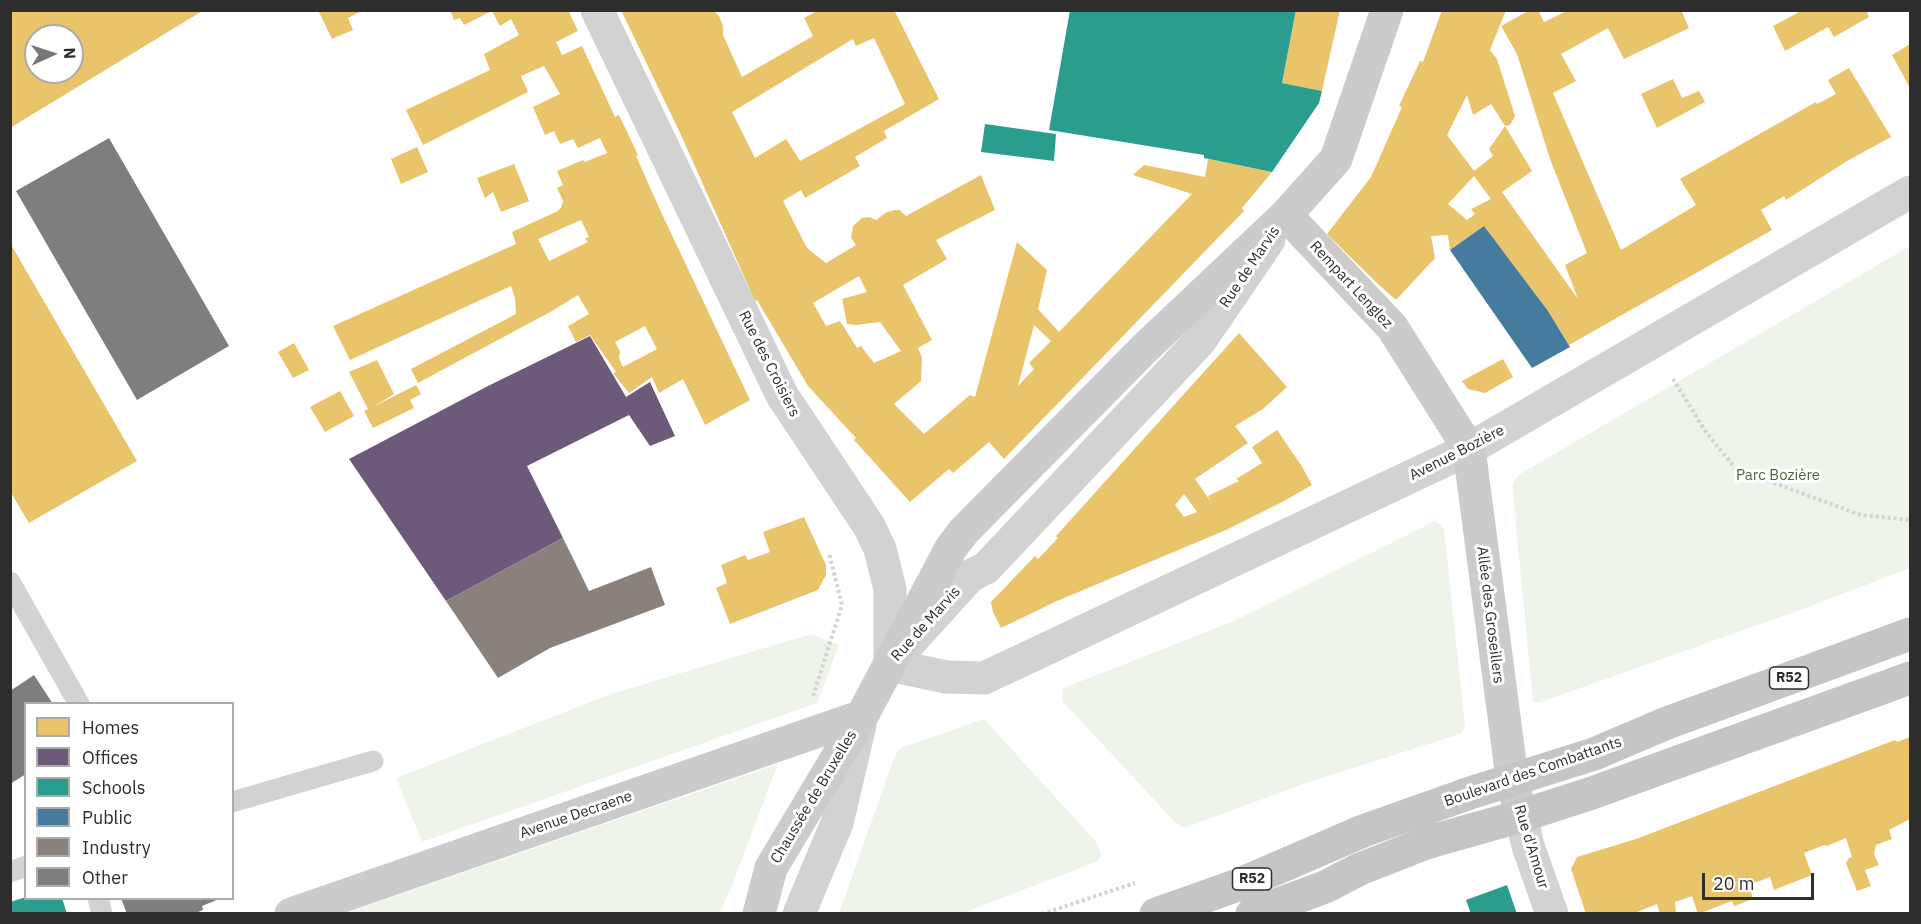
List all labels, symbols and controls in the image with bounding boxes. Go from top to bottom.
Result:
north arrow [24,24,84,84]
text: N [60,47,80,59]
street label: Rue de Marvis [1216,223,1284,311]
street label: Rempart Lenglez [1306,238,1396,332]
street label: Rue des Croisiers [734,308,804,420]
street label: Avenue Bozière [1406,421,1508,485]
park label: Parc Bozière [1736,467,1820,485]
street label: Allée des Groseillers [1473,545,1507,685]
street label: Rue de Marvis [888,583,964,665]
road number: R52 [1770,667,1808,689]
legend [24,702,234,900]
text: Homes [82,716,139,739]
street label: Chaussée de Bruxelles [767,727,861,867]
street label: Boulevard des Combattants [1442,733,1624,811]
text: Offices [82,746,138,769]
text: Schools [82,776,146,799]
street label: Avenue Decraene [517,787,635,843]
street label: Rue d'Amour [1510,803,1552,891]
text: Public [82,806,132,829]
text: Industry [82,836,151,859]
scale bar [1705,861,1818,899]
text: Other [82,866,128,889]
road number: R52 [1232,868,1272,890]
text: 20 m [1713,872,1755,895]

